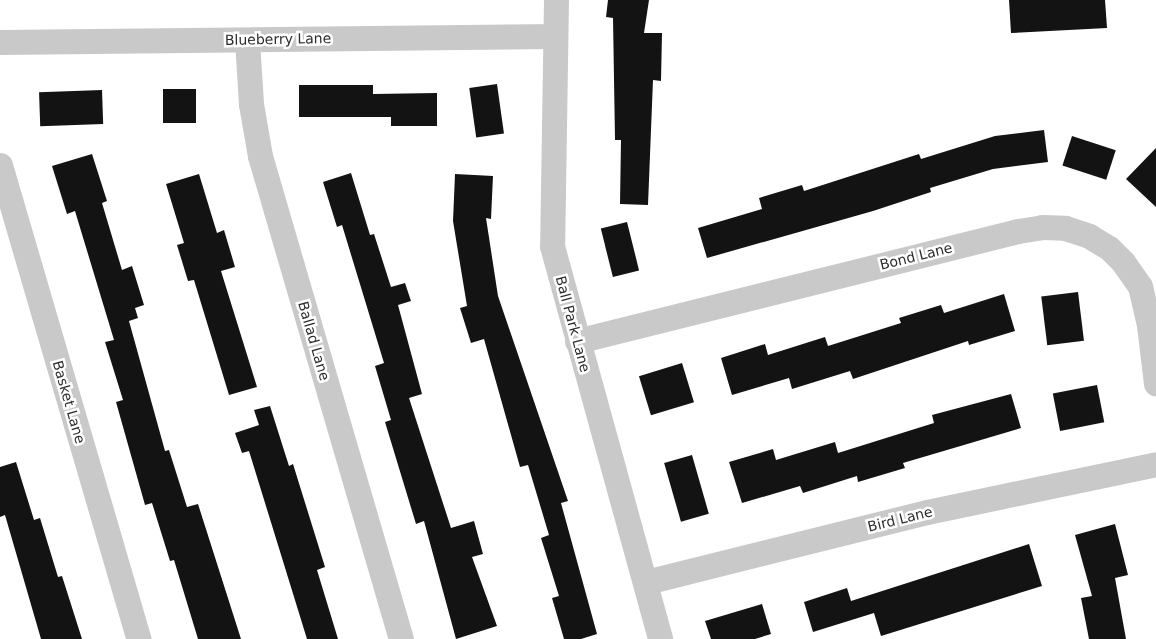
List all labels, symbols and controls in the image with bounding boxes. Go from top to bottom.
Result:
street label: Blueberry Lane [225,30,331,48]
street label: Bond Lane [878,239,954,273]
street label: Ball Park Lane [552,274,594,374]
street label: Ballad Lane [295,299,333,383]
street label: Basket Lane [49,359,89,445]
street label: Bird Lane [866,503,934,535]

